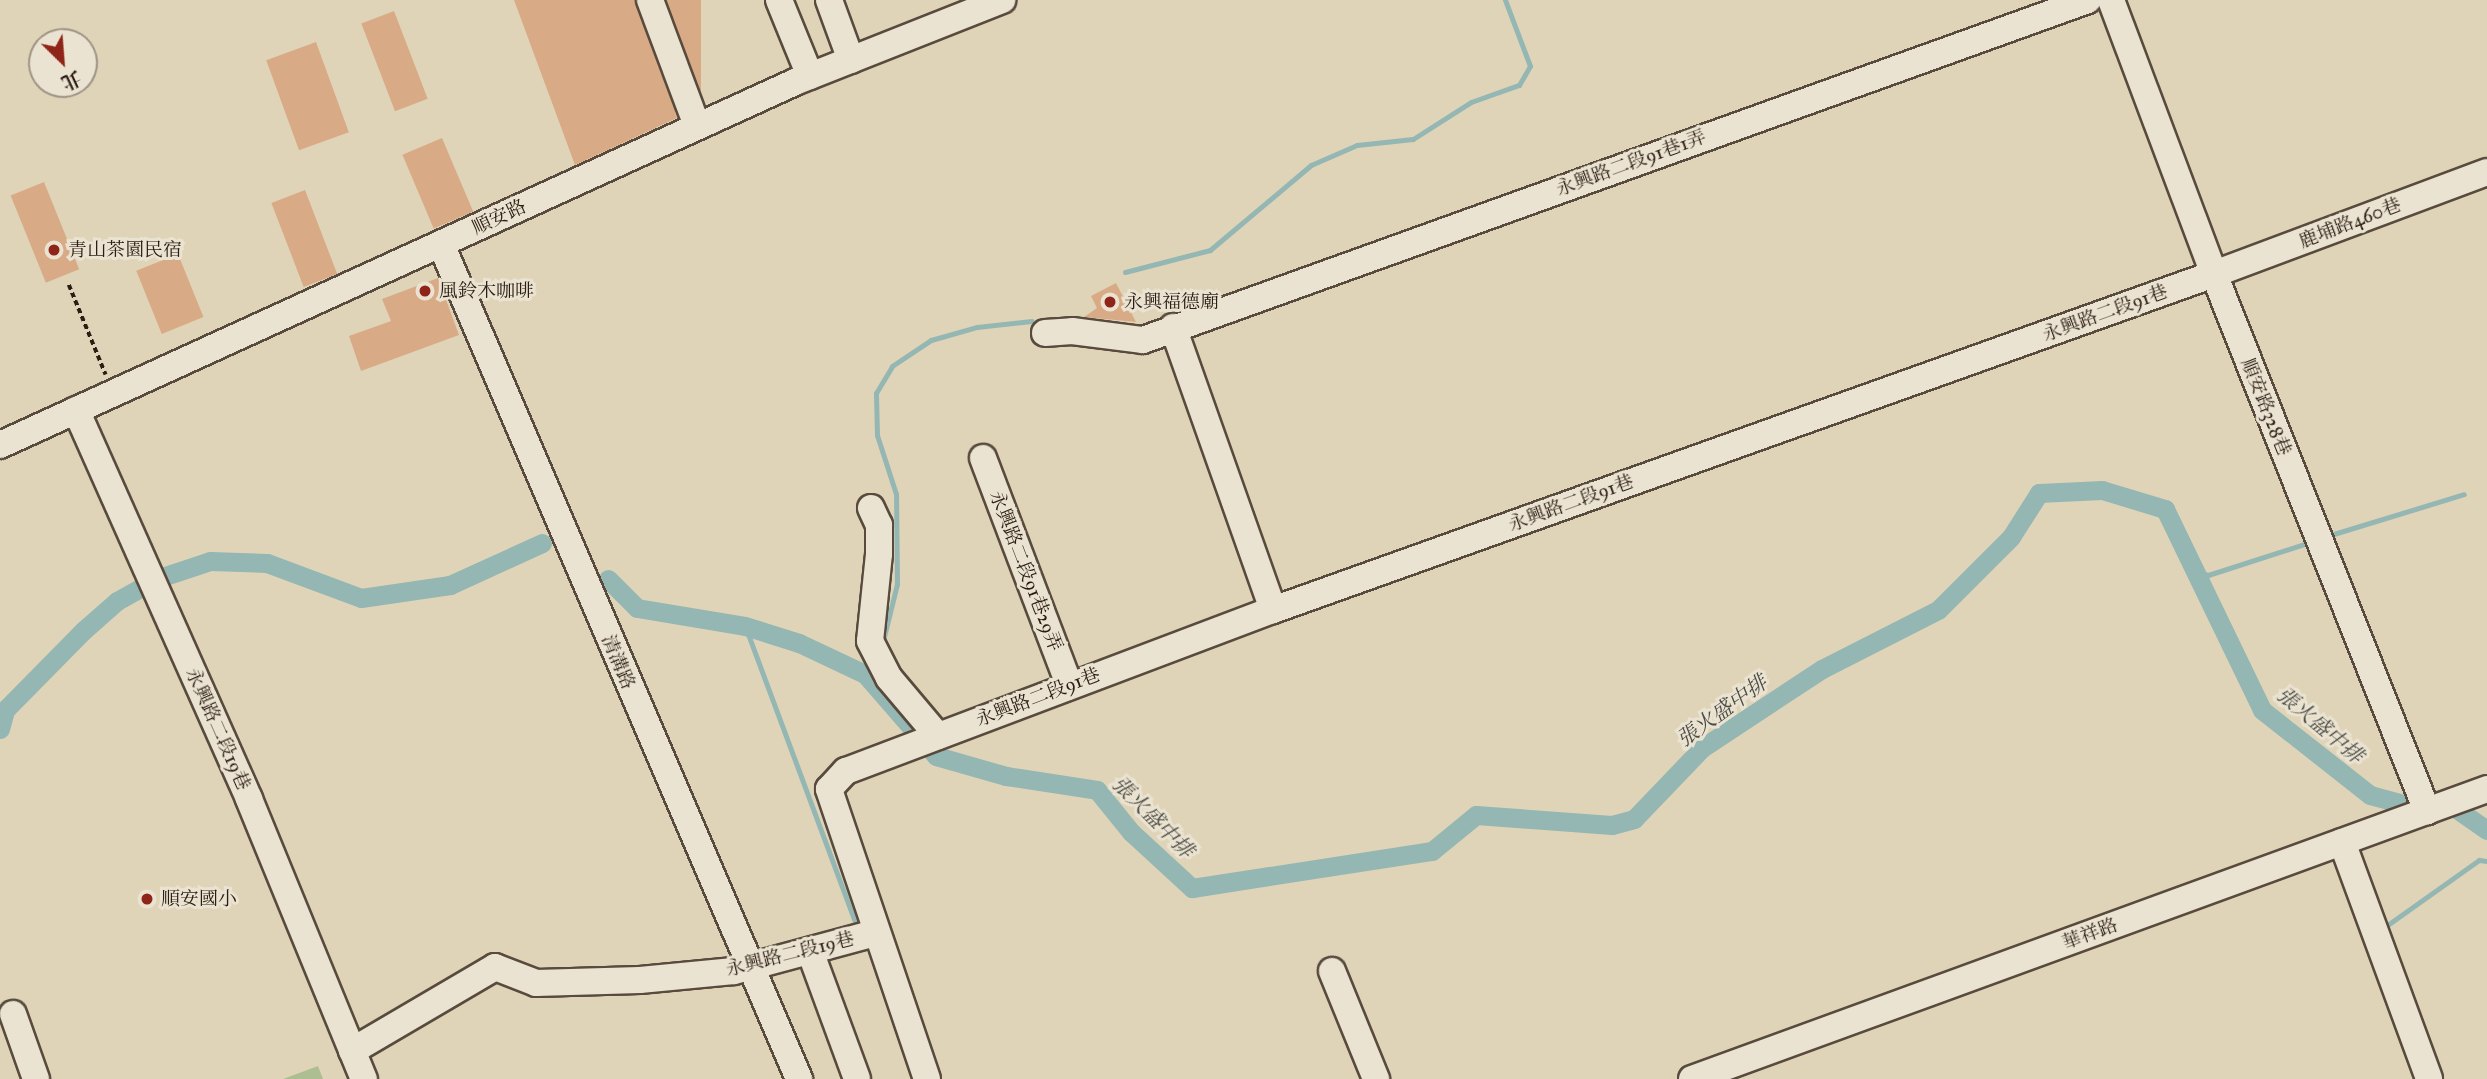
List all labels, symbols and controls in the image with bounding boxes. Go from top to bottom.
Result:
north arrow [28,28,98,98]
text: 北 [58,66,85,95]
street label: 永興路二段91巷1弄 [1553,125,1709,201]
street label: 鹿埔路460巷 [2296,193,2404,253]
street label: 順安路 [468,195,530,239]
place label: 青山茶園民宿 [68,239,182,261]
marker: 青山茶園民宿 [46,242,62,258]
place label: 風鈴木咖啡 [439,280,534,302]
street label: 永興路二段91巷 [2039,280,2171,346]
marker: 風鈴木咖啡 [417,283,433,299]
place label: 永興福德廟 [1124,291,1219,313]
marker: 永興福德廟 [1102,294,1118,310]
street label: 順安路328巷 [2236,355,2296,459]
street label: 永興路二段91巷 [1505,470,1637,536]
street label: 永興路二段91巷29弄 [985,487,1067,655]
street label: 清溝路 [596,631,640,693]
street label: 永興路二段91巷 [972,663,1104,731]
street label: 永興路二段19巷 [181,664,255,794]
water label: 張火盛中排 [1672,670,1772,752]
water label: 張火盛中排 [2272,682,2368,768]
water label: 張火盛中排 [1107,771,1199,863]
place label: 順安國小 [161,888,237,910]
marker: 順安國小 [139,891,155,907]
street label: 華祥路 [2059,914,2121,954]
street label: 永興路二段19巷 [723,927,857,981]

